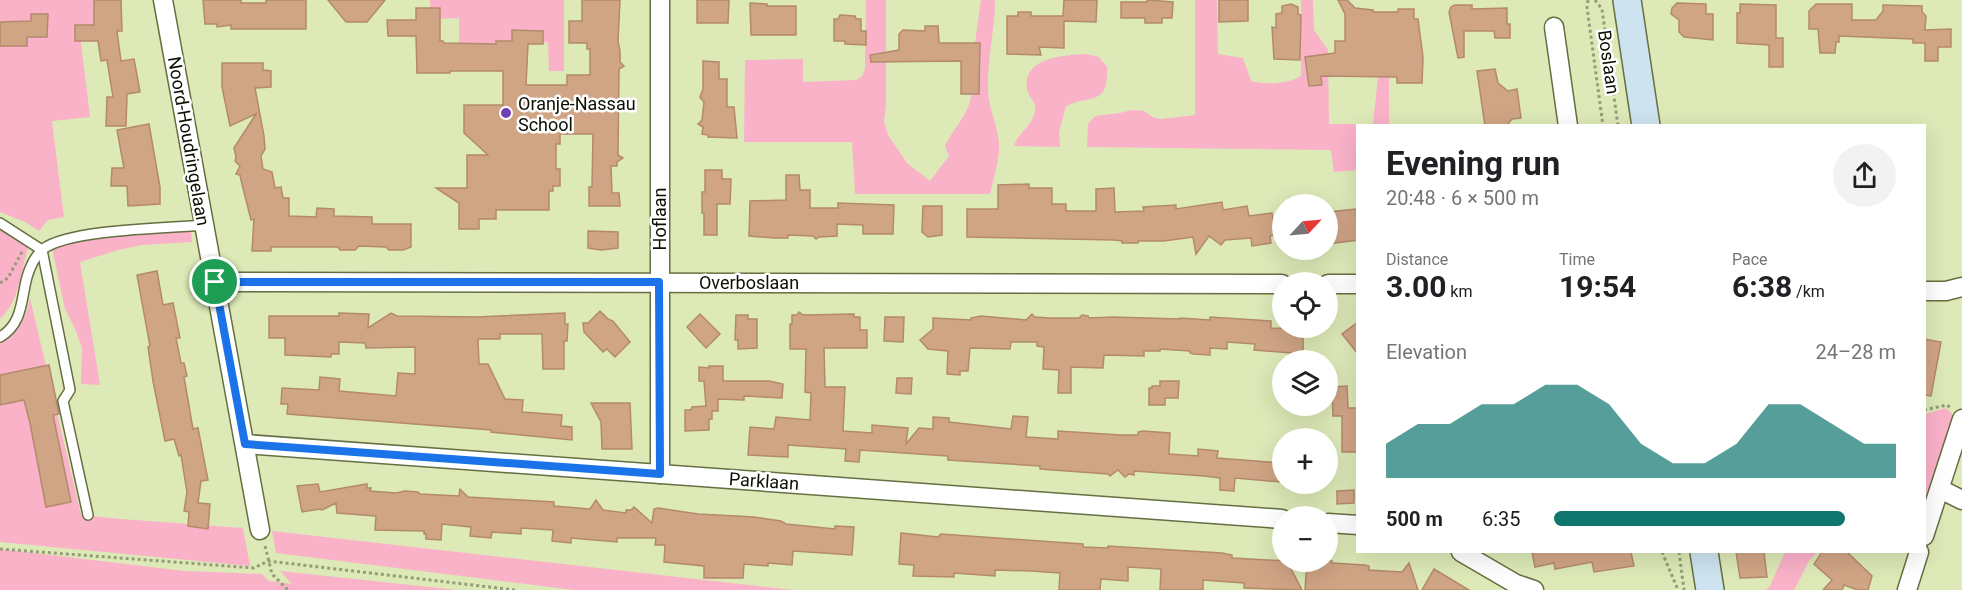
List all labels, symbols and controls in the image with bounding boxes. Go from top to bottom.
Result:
street label: Boslaan [1594,29,1624,95]
street label: Noord-Houdringelaan [164,55,214,227]
place label: Oranje-Nassau School [518,93,636,135]
marker: Oranje-Nassau School [499,106,513,120]
text: Evening run [1386,144,1560,183]
button: share [1833,144,1896,207]
text: 20:48 · 6 × 500 m [1386,186,1539,210]
street label: Hoflaan [649,188,670,250]
north arrow [1272,194,1338,260]
map controls [1272,194,1338,572]
text: Distance [1386,250,1448,269]
text: Time [1559,250,1595,269]
text: Pace [1732,250,1768,269]
pin [189,256,240,307]
icon: arrive [198,265,231,298]
text: 3.00 [1386,269,1446,304]
text: 19:54 [1559,269,1636,304]
text: 6:38 [1732,269,1792,304]
street label: Overboslaan [699,272,799,293]
button: locate [1272,272,1338,338]
text: km [1446,282,1472,301]
text: /km [1792,282,1825,301]
text: Elevation [1386,340,1467,364]
text: 24–28 m [1815,340,1896,364]
button: layers [1272,350,1338,416]
button: + [1272,428,1338,494]
street label: Parklaan [728,468,800,494]
button: − [1272,506,1338,572]
text: 500 m [1386,507,1443,531]
text: 6:35 [1482,507,1521,531]

